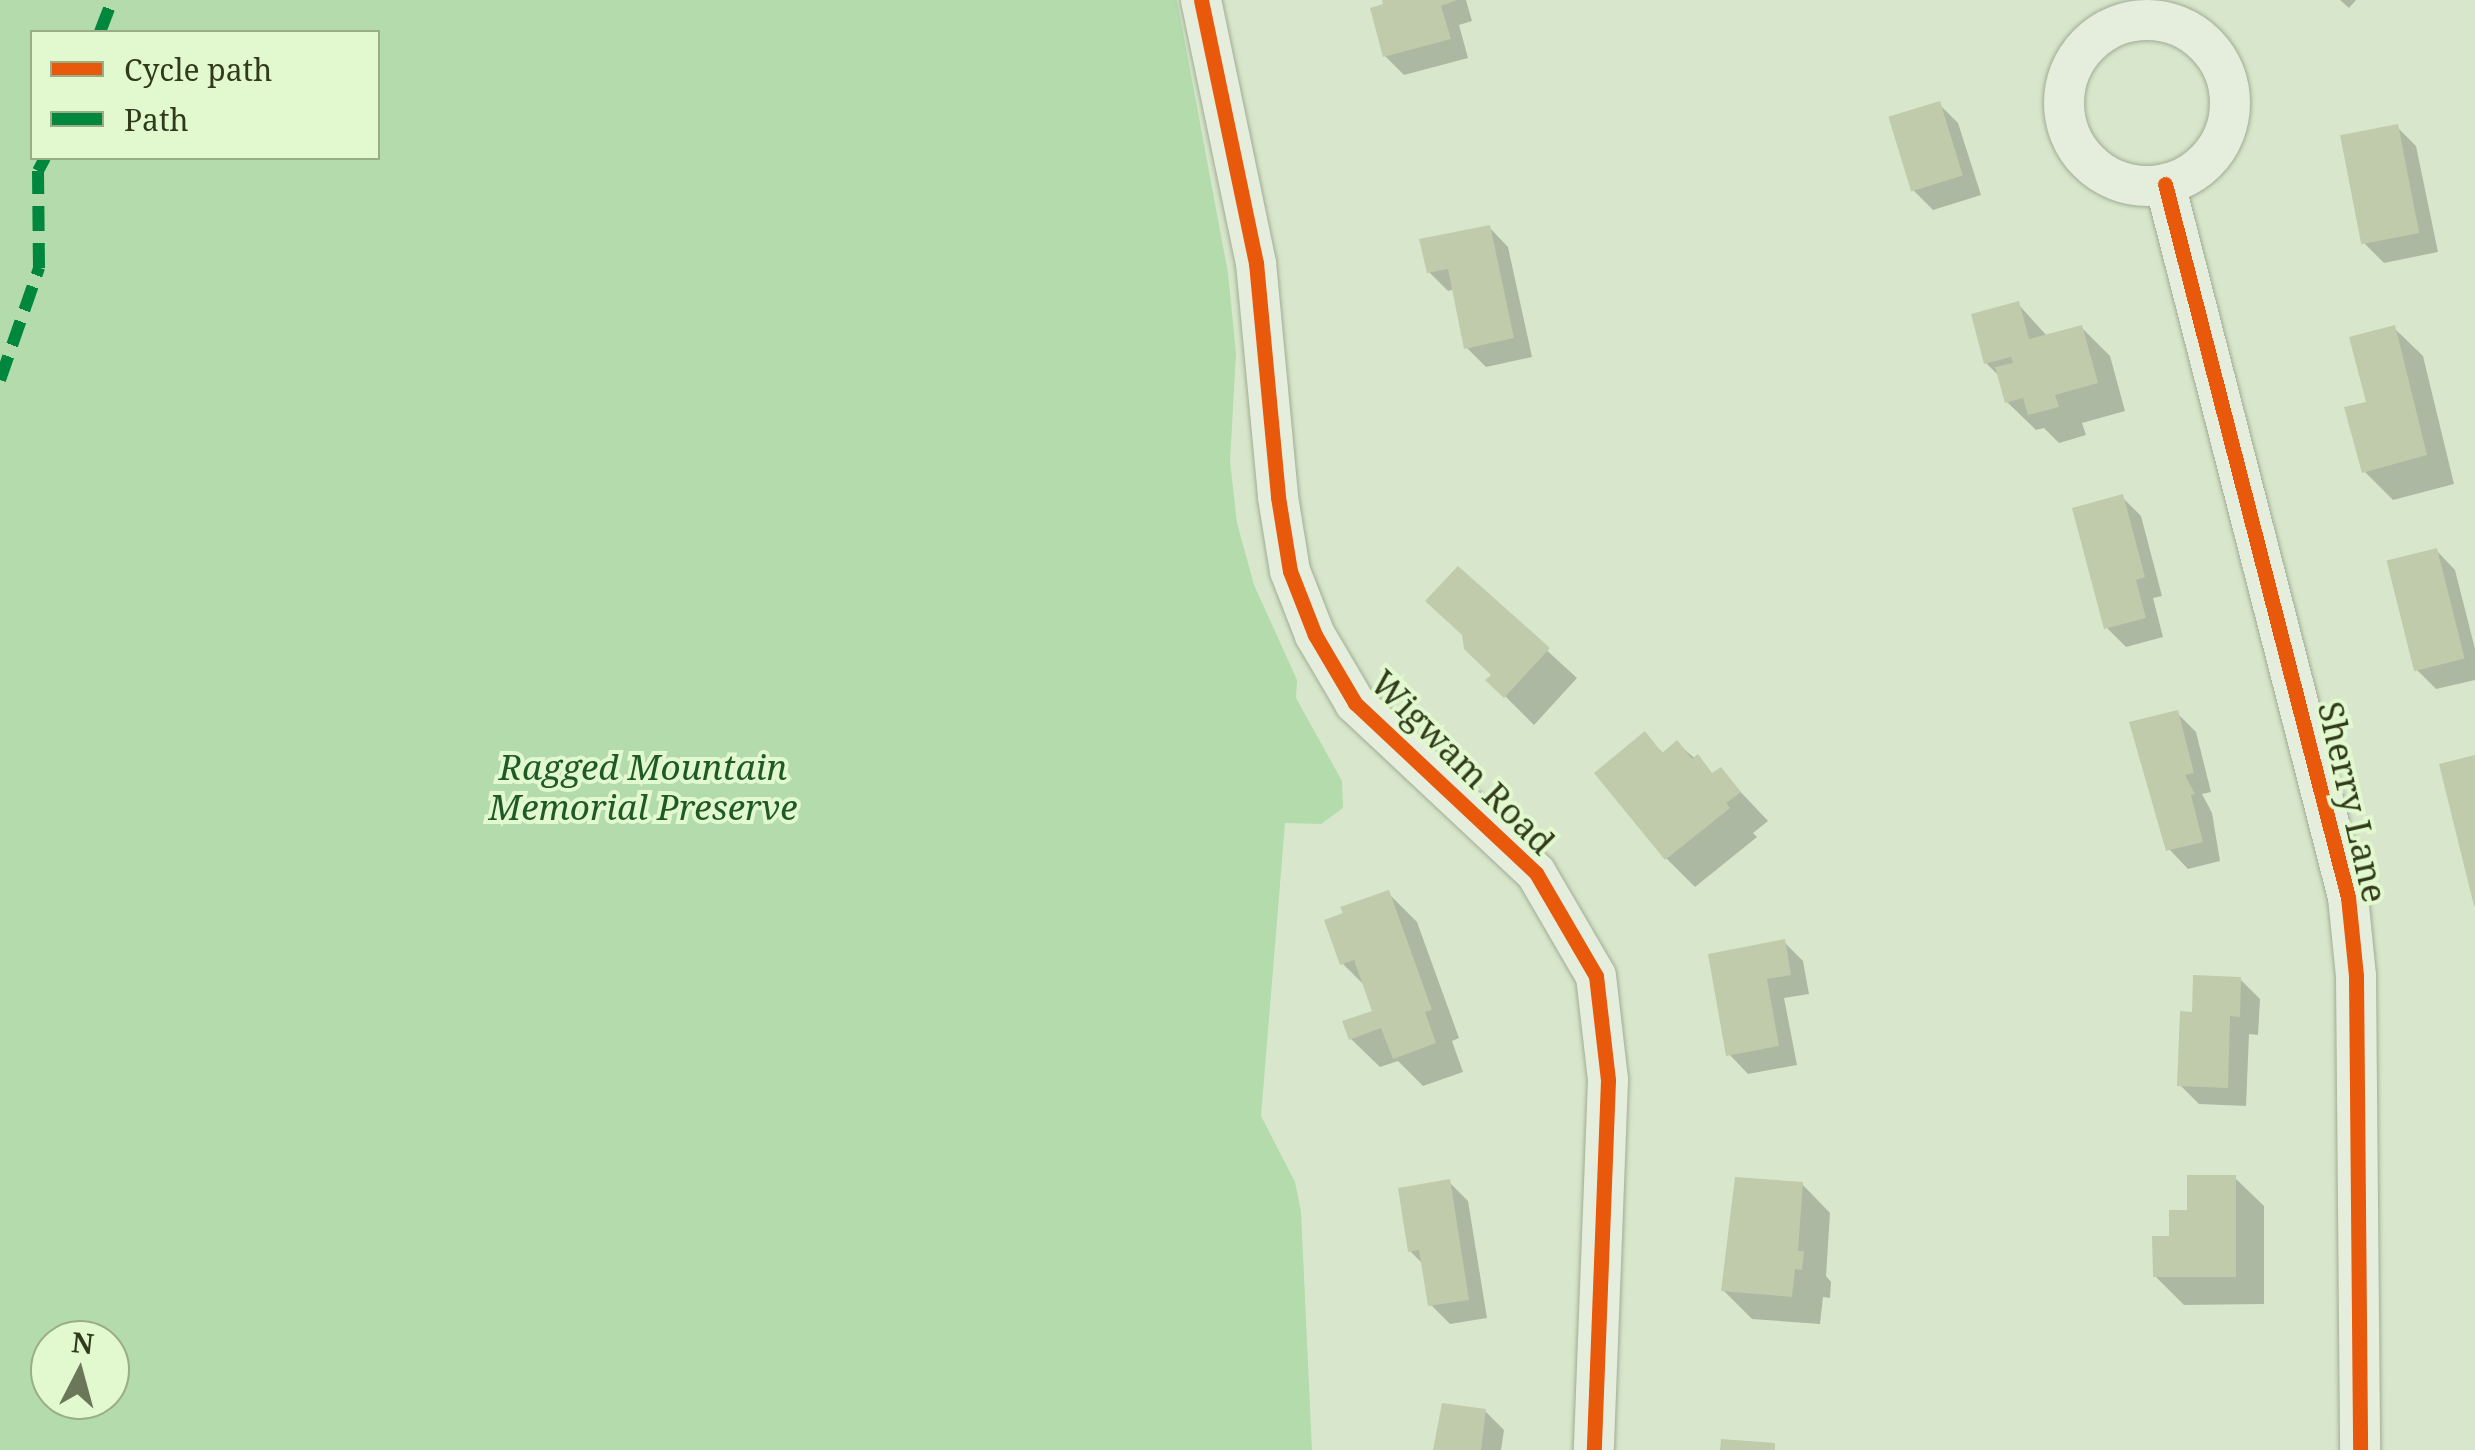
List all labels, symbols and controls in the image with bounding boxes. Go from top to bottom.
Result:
legend [30,30,380,160]
text: Cycle path [124,49,272,90]
text: Path [124,99,189,140]
street label: Wigwam Road [1362,661,1564,863]
street label: Sherry Lane [2310,698,2396,906]
park label: Ragged Mountain Memorial Preserve [488,746,798,828]
north arrow [30,1320,130,1420]
text: N [70,1322,96,1362]

